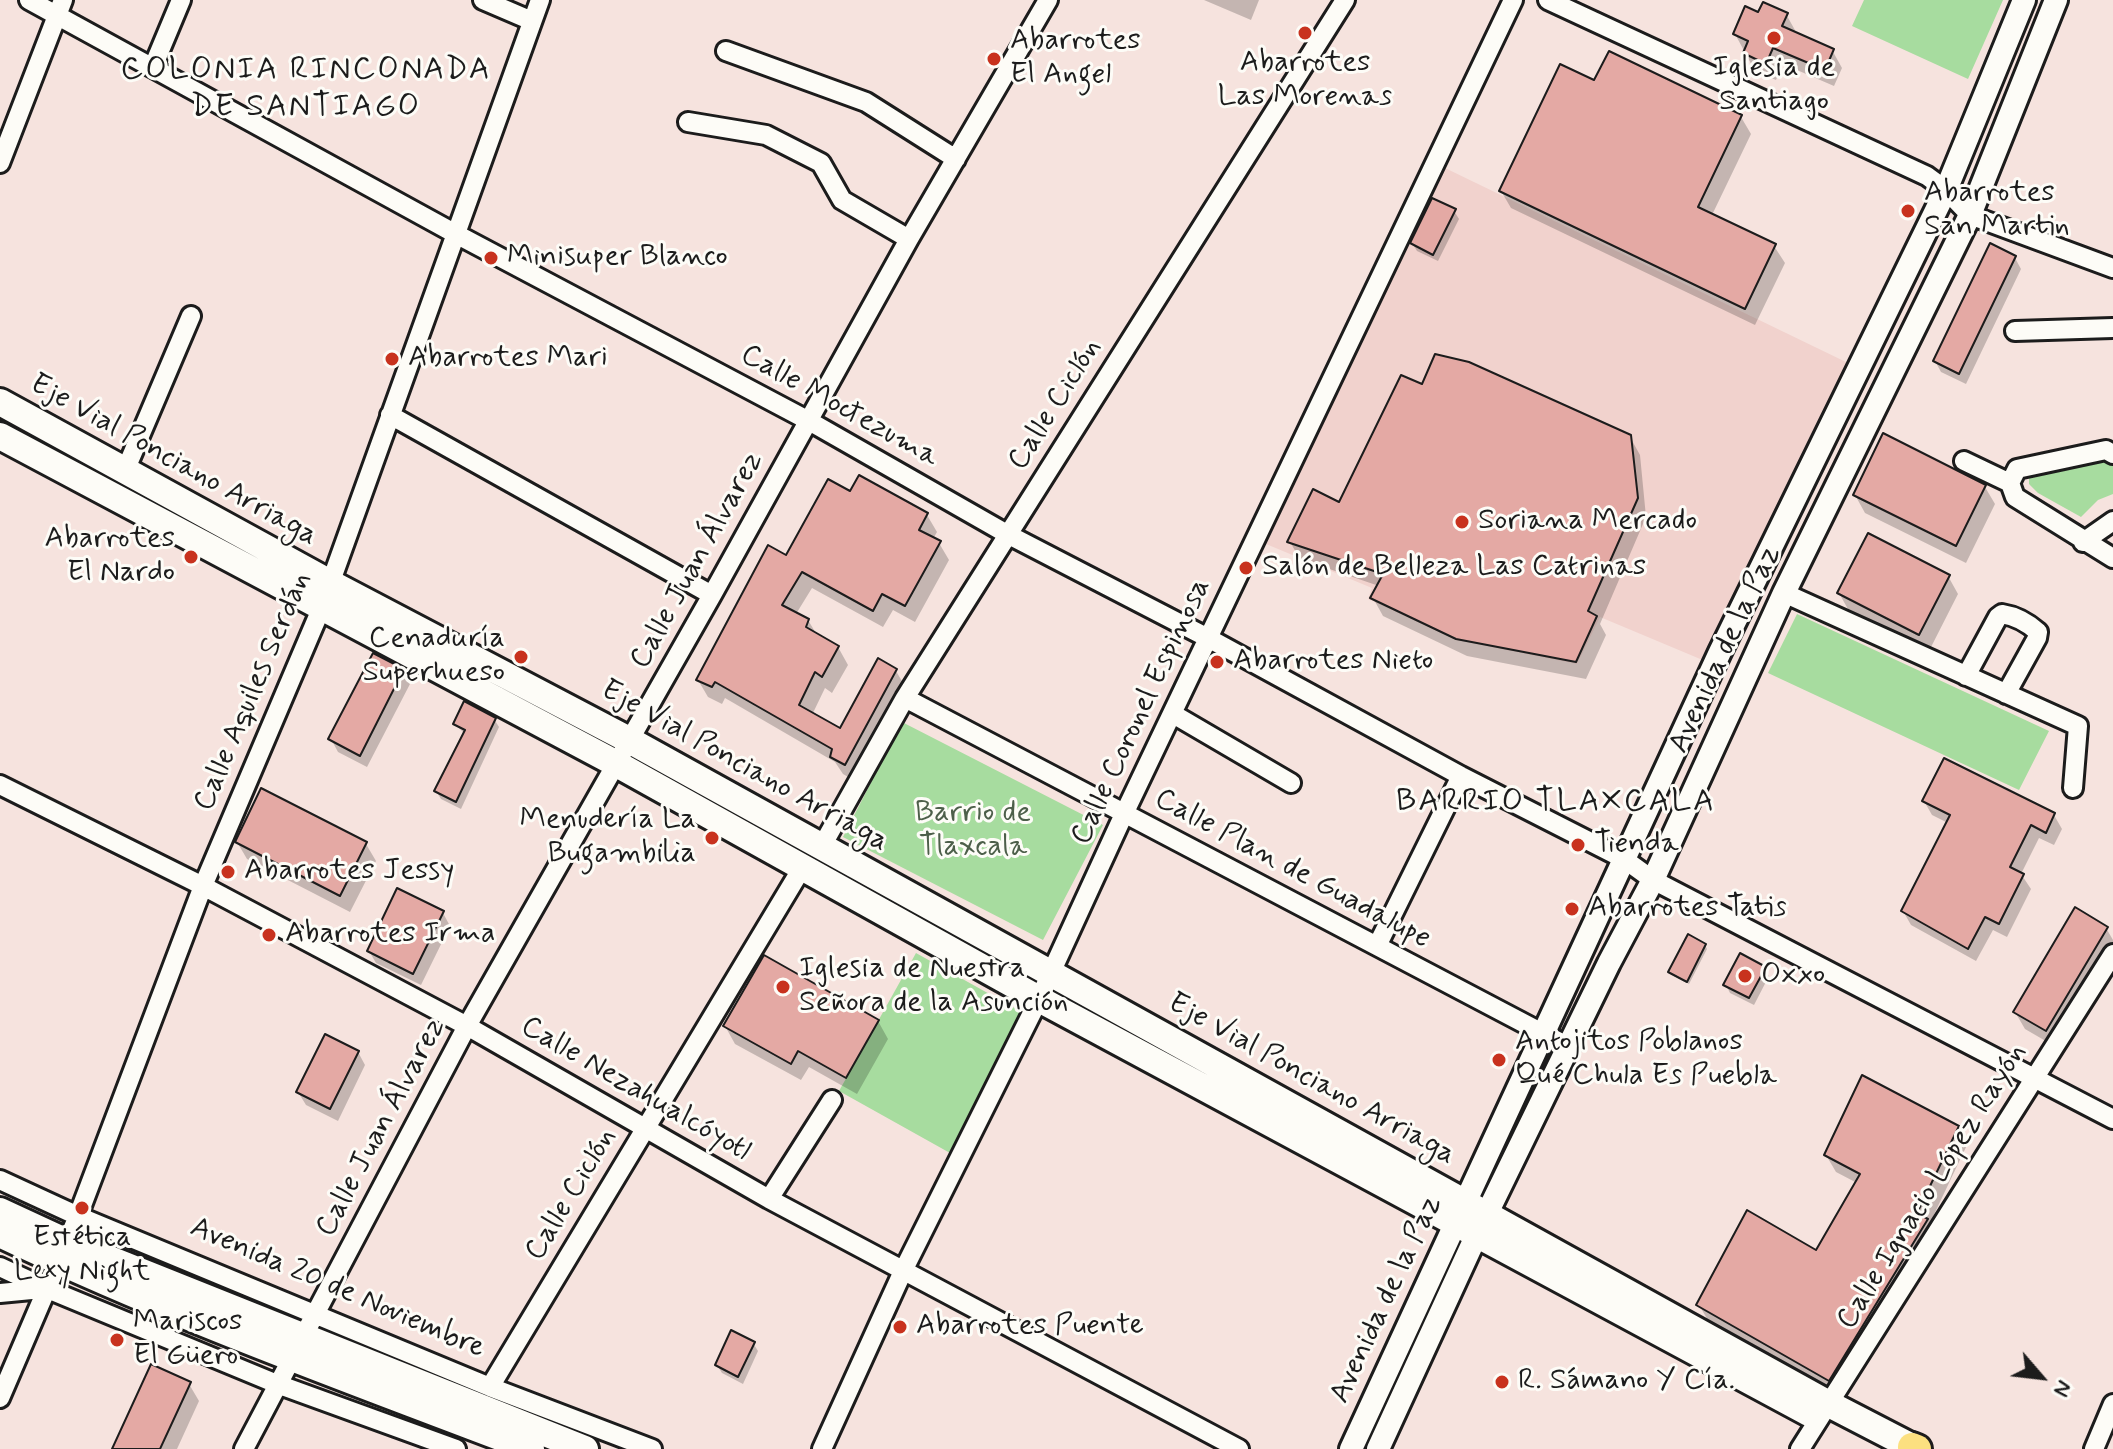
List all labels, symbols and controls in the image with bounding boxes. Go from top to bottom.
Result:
place label: Abarrotes El Angel [1010,24,1141,94]
marker: Abarrotes Las Morenas [1296,24,1314,42]
marker: Iglesia de Santiago [1765,29,1783,47]
place label: Abarrotes Las Morenas [1218,46,1392,116]
marker: Abarrotes El Angel [985,50,1003,68]
place label: Iglesia de Santiago [1713,51,1835,122]
district label: COLONIA RINCONADA DE SANTIAGO [128,52,484,127]
place label: Abarrotes San Martin [1924,176,2070,246]
marker: Abarrotes San Martin [1899,202,1917,220]
place label: Minisuper Blanco [507,240,728,276]
marker: Minisuper Blanco [482,249,500,267]
street label: Calle Ciclón [1001,333,1111,477]
street label: Calle Moctezuma [734,338,944,476]
place label: Abarrotes Mari [408,341,608,377]
marker: Abarrotes Mari [383,350,401,368]
street label: Eje Vial Ponciano Arriaga [23,367,323,555]
street label: Calle Juan Álvarez [623,446,773,676]
place label: Soriana Mercado [1478,504,1697,540]
marker: Soriana Mercado [1453,513,1471,531]
place label: Abarrotes El Nardo [44,522,175,592]
street label: Avenida de la Paz [1662,540,1790,760]
marker: Abarrotes El Nardo [182,548,200,566]
place label: Salón de Belleza Las Catrinas [1262,550,1646,586]
marker: Salón de Belleza Las Catrinas [1237,559,1255,577]
street label: Calle Aquiles Serdán [187,567,321,817]
street label: Calle Coronel Espinosa [1064,573,1220,851]
place label: Cenaduría Superhueso [362,622,505,692]
place label: Abarrotes Nieto [1233,644,1433,680]
marker: Cenaduría Superhueso [512,648,530,666]
marker: Abarrotes Nieto [1208,653,1226,671]
street label: Eje Vial Ponciano Arriaga [594,673,894,861]
street label: Calle Plan de Guadalupe [1148,782,1436,958]
district label: BARRIO TLAXCALA [1399,784,1713,822]
park label: Barrio de Tlaxcala [915,796,1031,866]
place label: Menudería La Bugambilia [520,803,696,874]
place label: Tienda [1594,827,1679,863]
marker: Menudería La Bugambilia [703,829,721,847]
marker: Tienda [1569,836,1587,854]
place label: Abarrotes Jessy [244,854,454,890]
marker: Abarrotes Jessy [219,863,237,881]
place label: Abarrotes Tatis [1588,891,1787,927]
marker: Abarrotes Tatis [1563,900,1581,918]
place label: Abarrotes Irma [285,917,495,953]
marker: Abarrotes Irma [260,926,278,944]
place label: Iglesia de Nuestra Señora de la Asunción [799,952,1068,1022]
place label: Oxxo [1761,958,1825,994]
marker: Oxxo [1736,967,1754,985]
marker: Iglesia de Nuestra Señora de la Asunción [774,978,792,996]
street label: Eje Vial Ponciano Arriaga [1161,986,1461,1174]
street label: Calle Nezahualcóyotl [514,1009,756,1171]
street label: Calle Juan Álvarez [309,1012,455,1244]
place label: Antojitos Poblanos Qué Chula Es Puebla [1515,1025,1777,1096]
street label: Calle Ignacio López Rayón [1830,1037,2036,1337]
marker: Antojitos Poblanos Qué Chula Es Puebla [1490,1051,1508,1069]
street label: Calle Ciclón [518,1122,626,1268]
street label: Avenida de la Paz [1323,1190,1451,1410]
marker: Estética Lexy Night [73,1199,91,1217]
street label: Avenida 20 de Noviembre [184,1211,490,1367]
place label: Estética Lexy Night [14,1221,150,1292]
place label: Mariscos El Güero [133,1305,242,1376]
place label: Abarrotes Puente [916,1309,1144,1345]
marker: Abarrotes Puente [891,1318,909,1336]
marker: Mariscos El Güero [108,1331,126,1349]
north arrow [2001,1337,2081,1417]
place label: R. Sámano Y Cía. [1518,1364,1735,1400]
marker: R. Sámano Y Cía. [1493,1373,1511,1391]
text: N [2046,1375,2078,1401]

